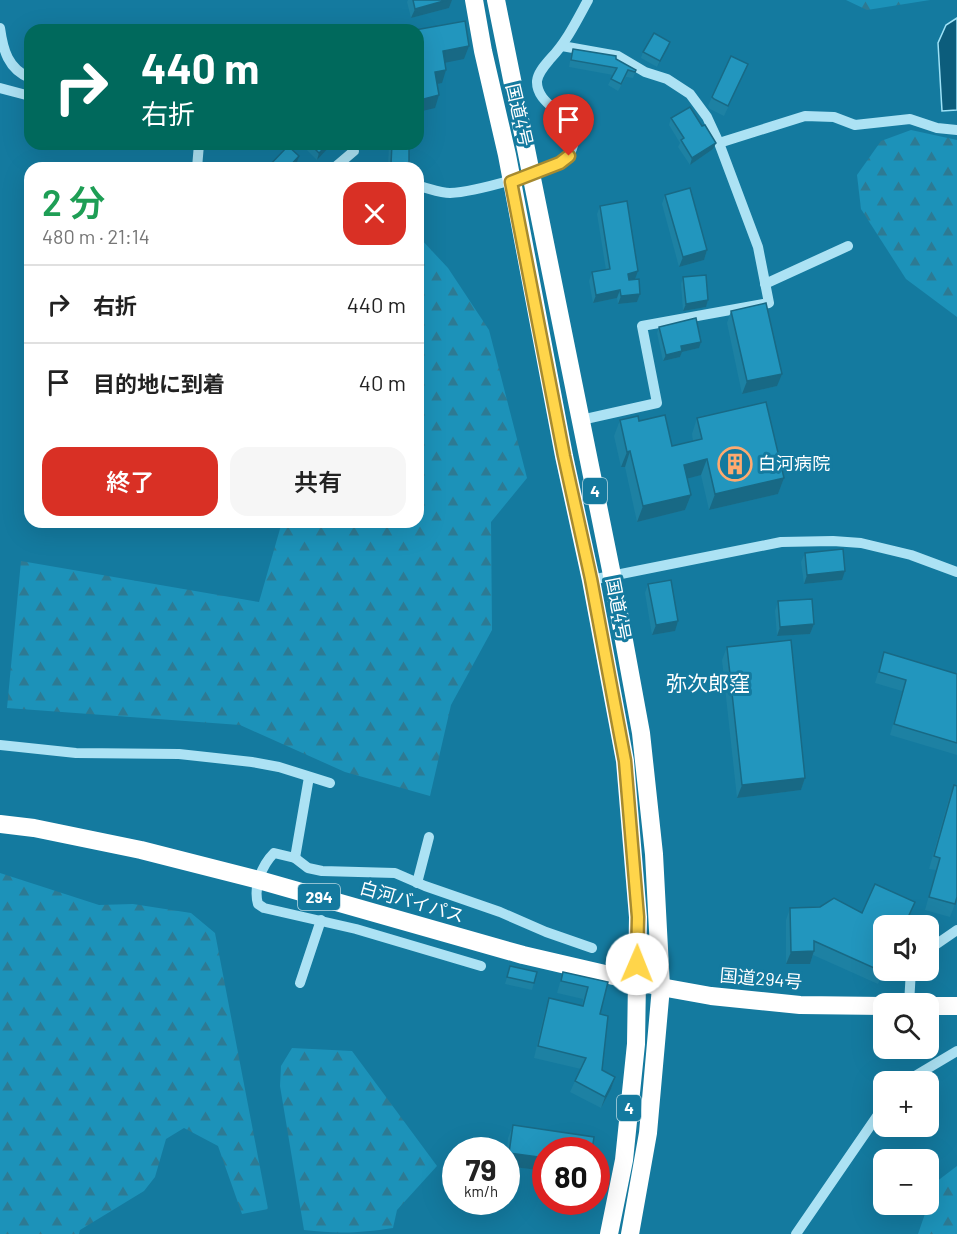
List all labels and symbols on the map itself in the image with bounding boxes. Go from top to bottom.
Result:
street label: 国道4号 [502,81,538,148]
pin [543,94,594,156]
building icon: 白河病院 [717,446,753,482]
place label: 白河病院 [758,452,830,474]
road number: 4 [583,478,607,504]
street label: 国道4号 [602,575,636,642]
district label: 弥次郎窪 [666,670,750,695]
street label: 白河バイパス [358,876,467,926]
road number: 294 [298,884,340,910]
position arrow [605,932,669,996]
street label: 国道294号 [719,963,803,993]
road number: 4 [617,1095,641,1121]
speed limit sign: 80 [532,1137,610,1215]

